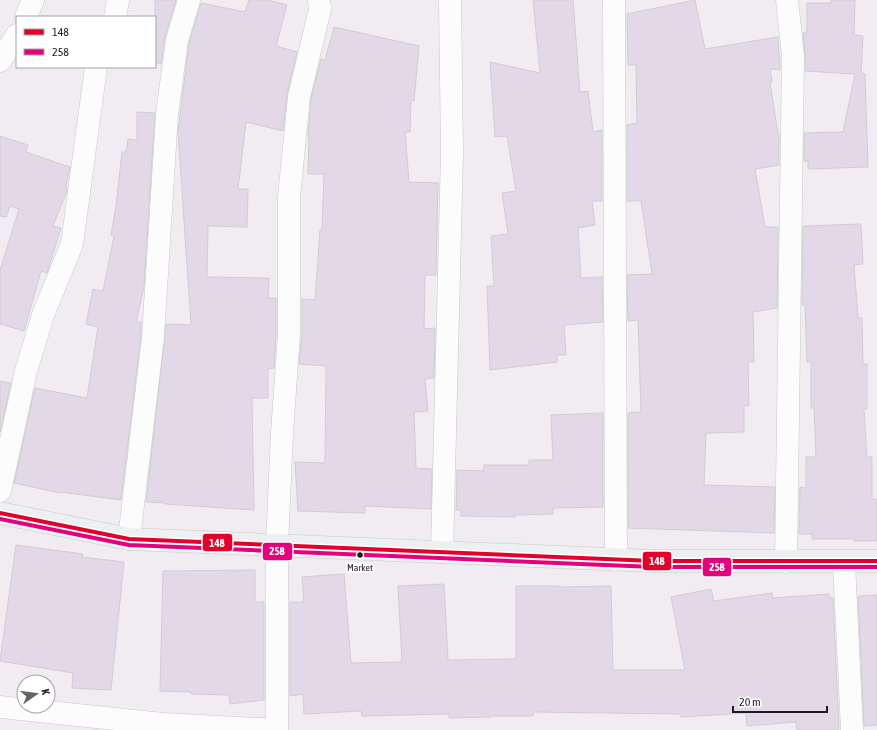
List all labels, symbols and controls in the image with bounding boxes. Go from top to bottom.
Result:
legend [16,16,156,68]
text: 148 [52,25,69,39]
text: 258 [52,45,69,59]
line badge: 148 [202,533,233,552]
text: 148 [209,537,225,549]
line badge: 258 [262,542,293,561]
text: 258 [269,545,285,557]
marker: Market [355,550,365,560]
line badge: 148 [642,551,672,571]
text: 148 [649,555,665,567]
line badge: 258 [702,557,732,577]
text: 258 [709,561,725,573]
place label: Market [347,562,373,573]
north arrow [16,674,56,714]
text: K [39,688,52,696]
scale bar [733,688,827,714]
text: 20 m [739,695,761,709]

